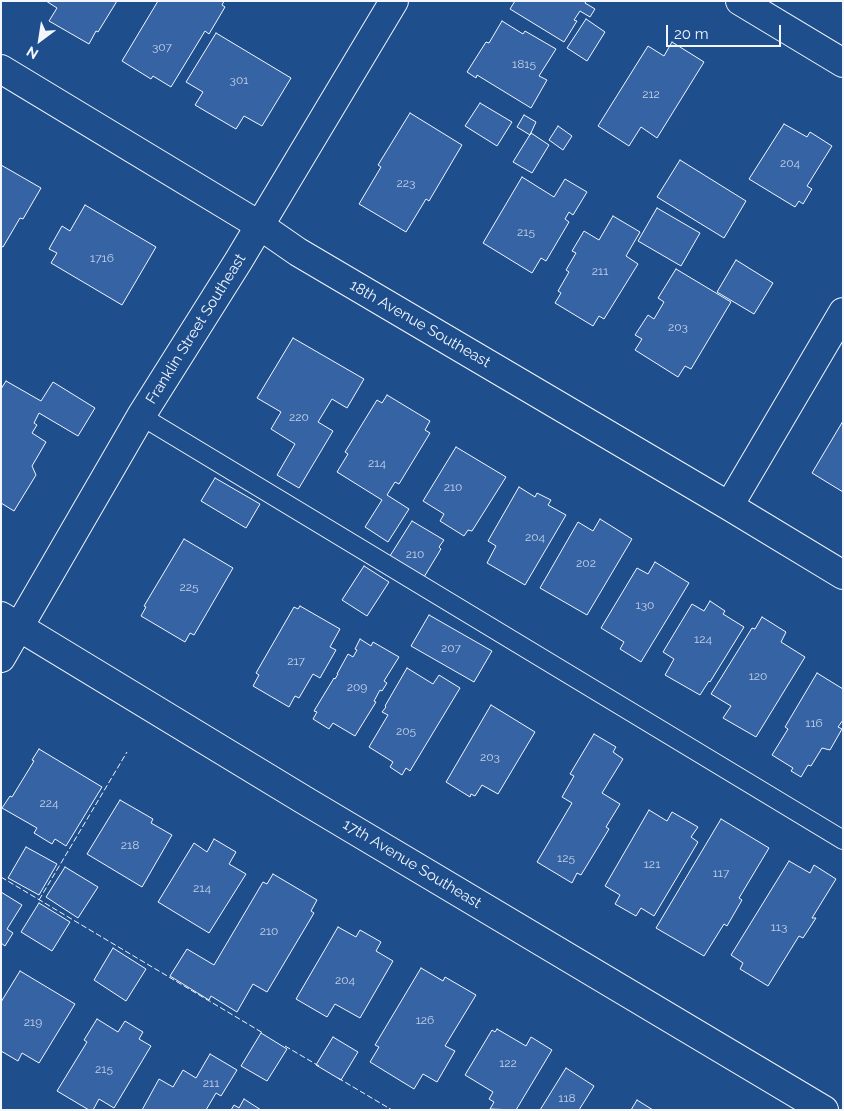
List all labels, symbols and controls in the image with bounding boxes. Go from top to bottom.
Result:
north arrow [15,15,65,65]
scale bar [669,15,784,47]
text: 20 m [674,25,709,43]
house number: 307 [152,40,172,54]
text: N [24,43,41,62]
house number: 1815 [512,57,536,71]
house number: 301 [230,73,248,87]
house number: 212 [642,87,660,101]
house number: 204 [780,156,800,170]
house number: 223 [397,176,415,190]
house number: 215 [517,225,535,239]
house number: 1716 [90,251,114,265]
street label: Franklin Street Southeast [142,251,250,407]
house number: 211 [592,264,608,278]
street label: 18th Avenue Southeast [347,276,493,372]
house number: 203 [668,320,688,334]
house number: 220 [289,410,309,424]
house number: 214 [368,456,386,470]
house number: 210 [444,480,462,494]
house number: 204 [525,530,545,544]
house number: 210 [406,547,424,561]
house number: 202 [576,556,596,570]
house number: 225 [179,580,199,594]
house number: 130 [636,598,654,612]
house number: 124 [694,632,712,646]
house number: 207 [441,641,461,655]
house number: 217 [287,654,305,668]
house number: 120 [749,669,767,683]
house number: 209 [347,680,367,694]
house number: 116 [805,716,823,730]
house number: 205 [396,724,416,738]
house number: 203 [480,750,500,764]
house number: 224 [39,796,59,810]
street label: 17th Avenue Southeast [339,815,485,913]
house number: 218 [121,838,139,852]
house number: 125 [557,851,575,865]
house number: 121 [644,857,660,871]
house number: 117 [713,866,729,880]
house number: 214 [193,881,211,895]
house number: 113 [771,920,787,934]
house number: 210 [260,924,278,938]
house number: 204 [335,973,355,987]
house number: 126 [416,1013,434,1027]
house number: 219 [24,1015,42,1029]
house number: 122 [499,1056,517,1070]
house number: 215 [95,1062,113,1076]
house number: 211 [203,1076,219,1090]
house number: 118 [558,1091,576,1105]

